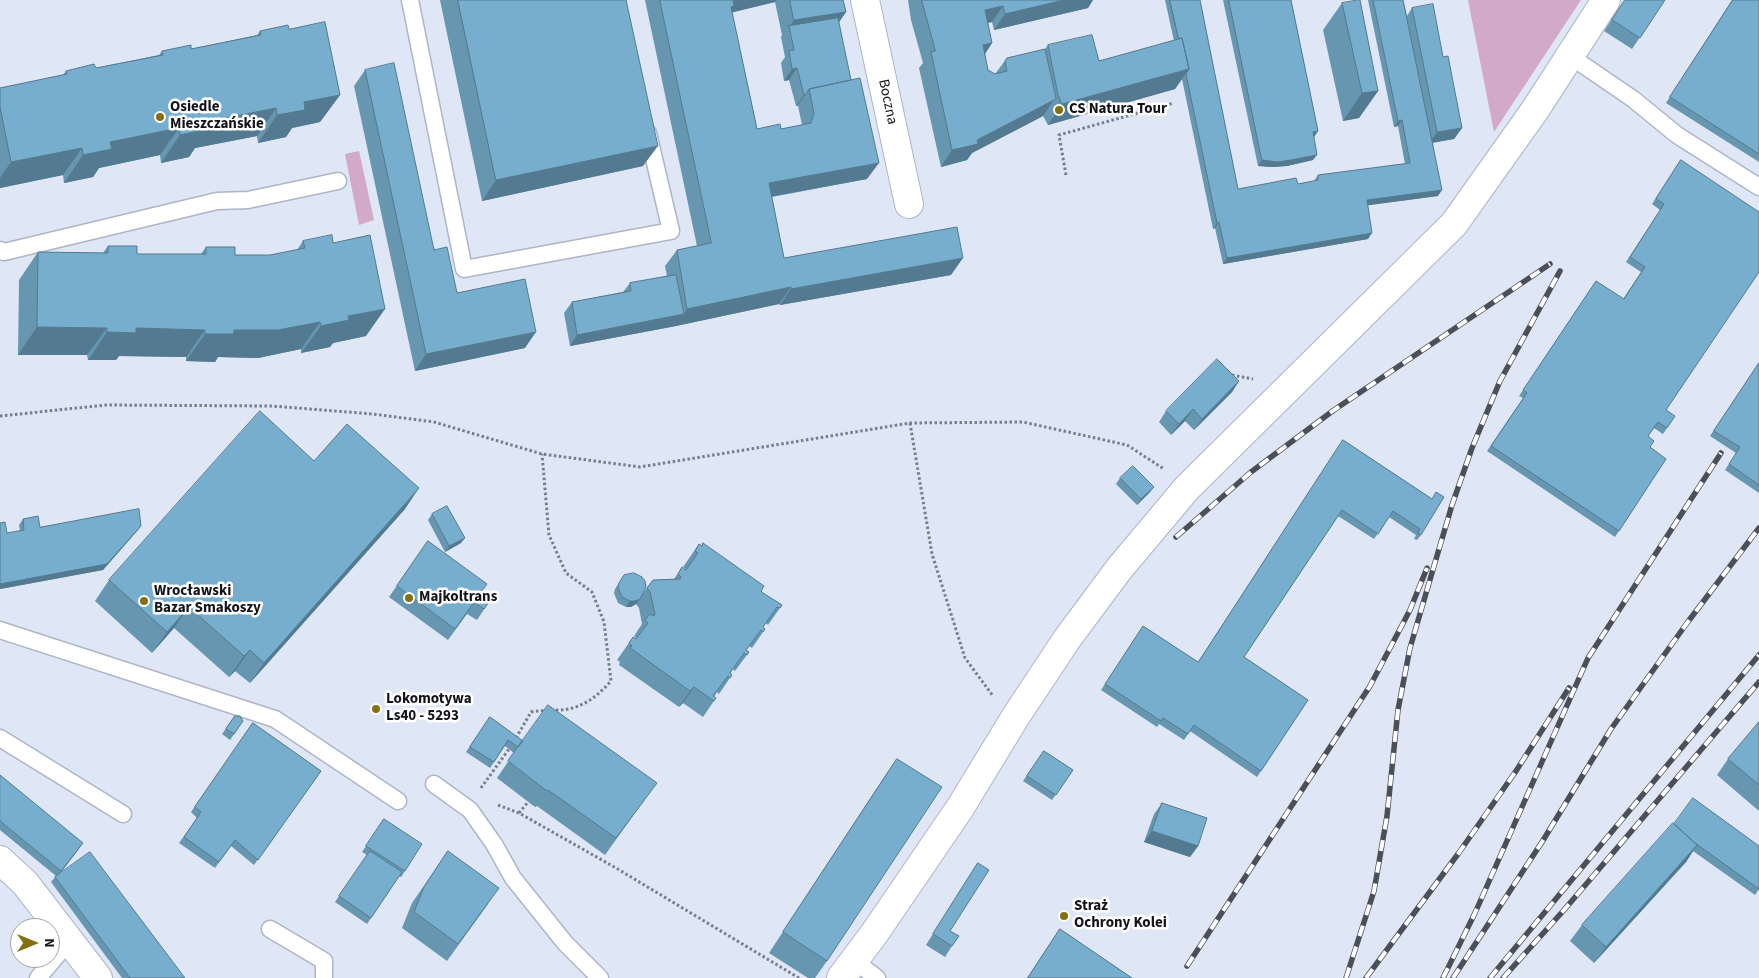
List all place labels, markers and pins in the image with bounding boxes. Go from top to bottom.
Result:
place label: Osiedle Mieszczańskie [170,99,264,134]
place label: CS Natura Tour [1069,101,1167,119]
marker: CS Natura Tour [1053,104,1065,116]
marker: Osiedle Mieszczańskie [154,111,166,123]
place label: Wrocławski Bazar Smakoszy [154,583,261,618]
place label: Majkoltrans [419,589,497,607]
marker: Majkoltrans [403,592,415,604]
marker: Wrocławski Bazar Smakoszy [138,595,150,607]
place label: Lokomotywa Ls40 - 5293 [386,691,472,726]
marker: Lokomotywa Ls40 - 5293 [370,703,382,715]
place label: Straż Ochrony Kolei [1074,898,1167,933]
marker: Straż Ochrony Kolei [1058,910,1070,922]

